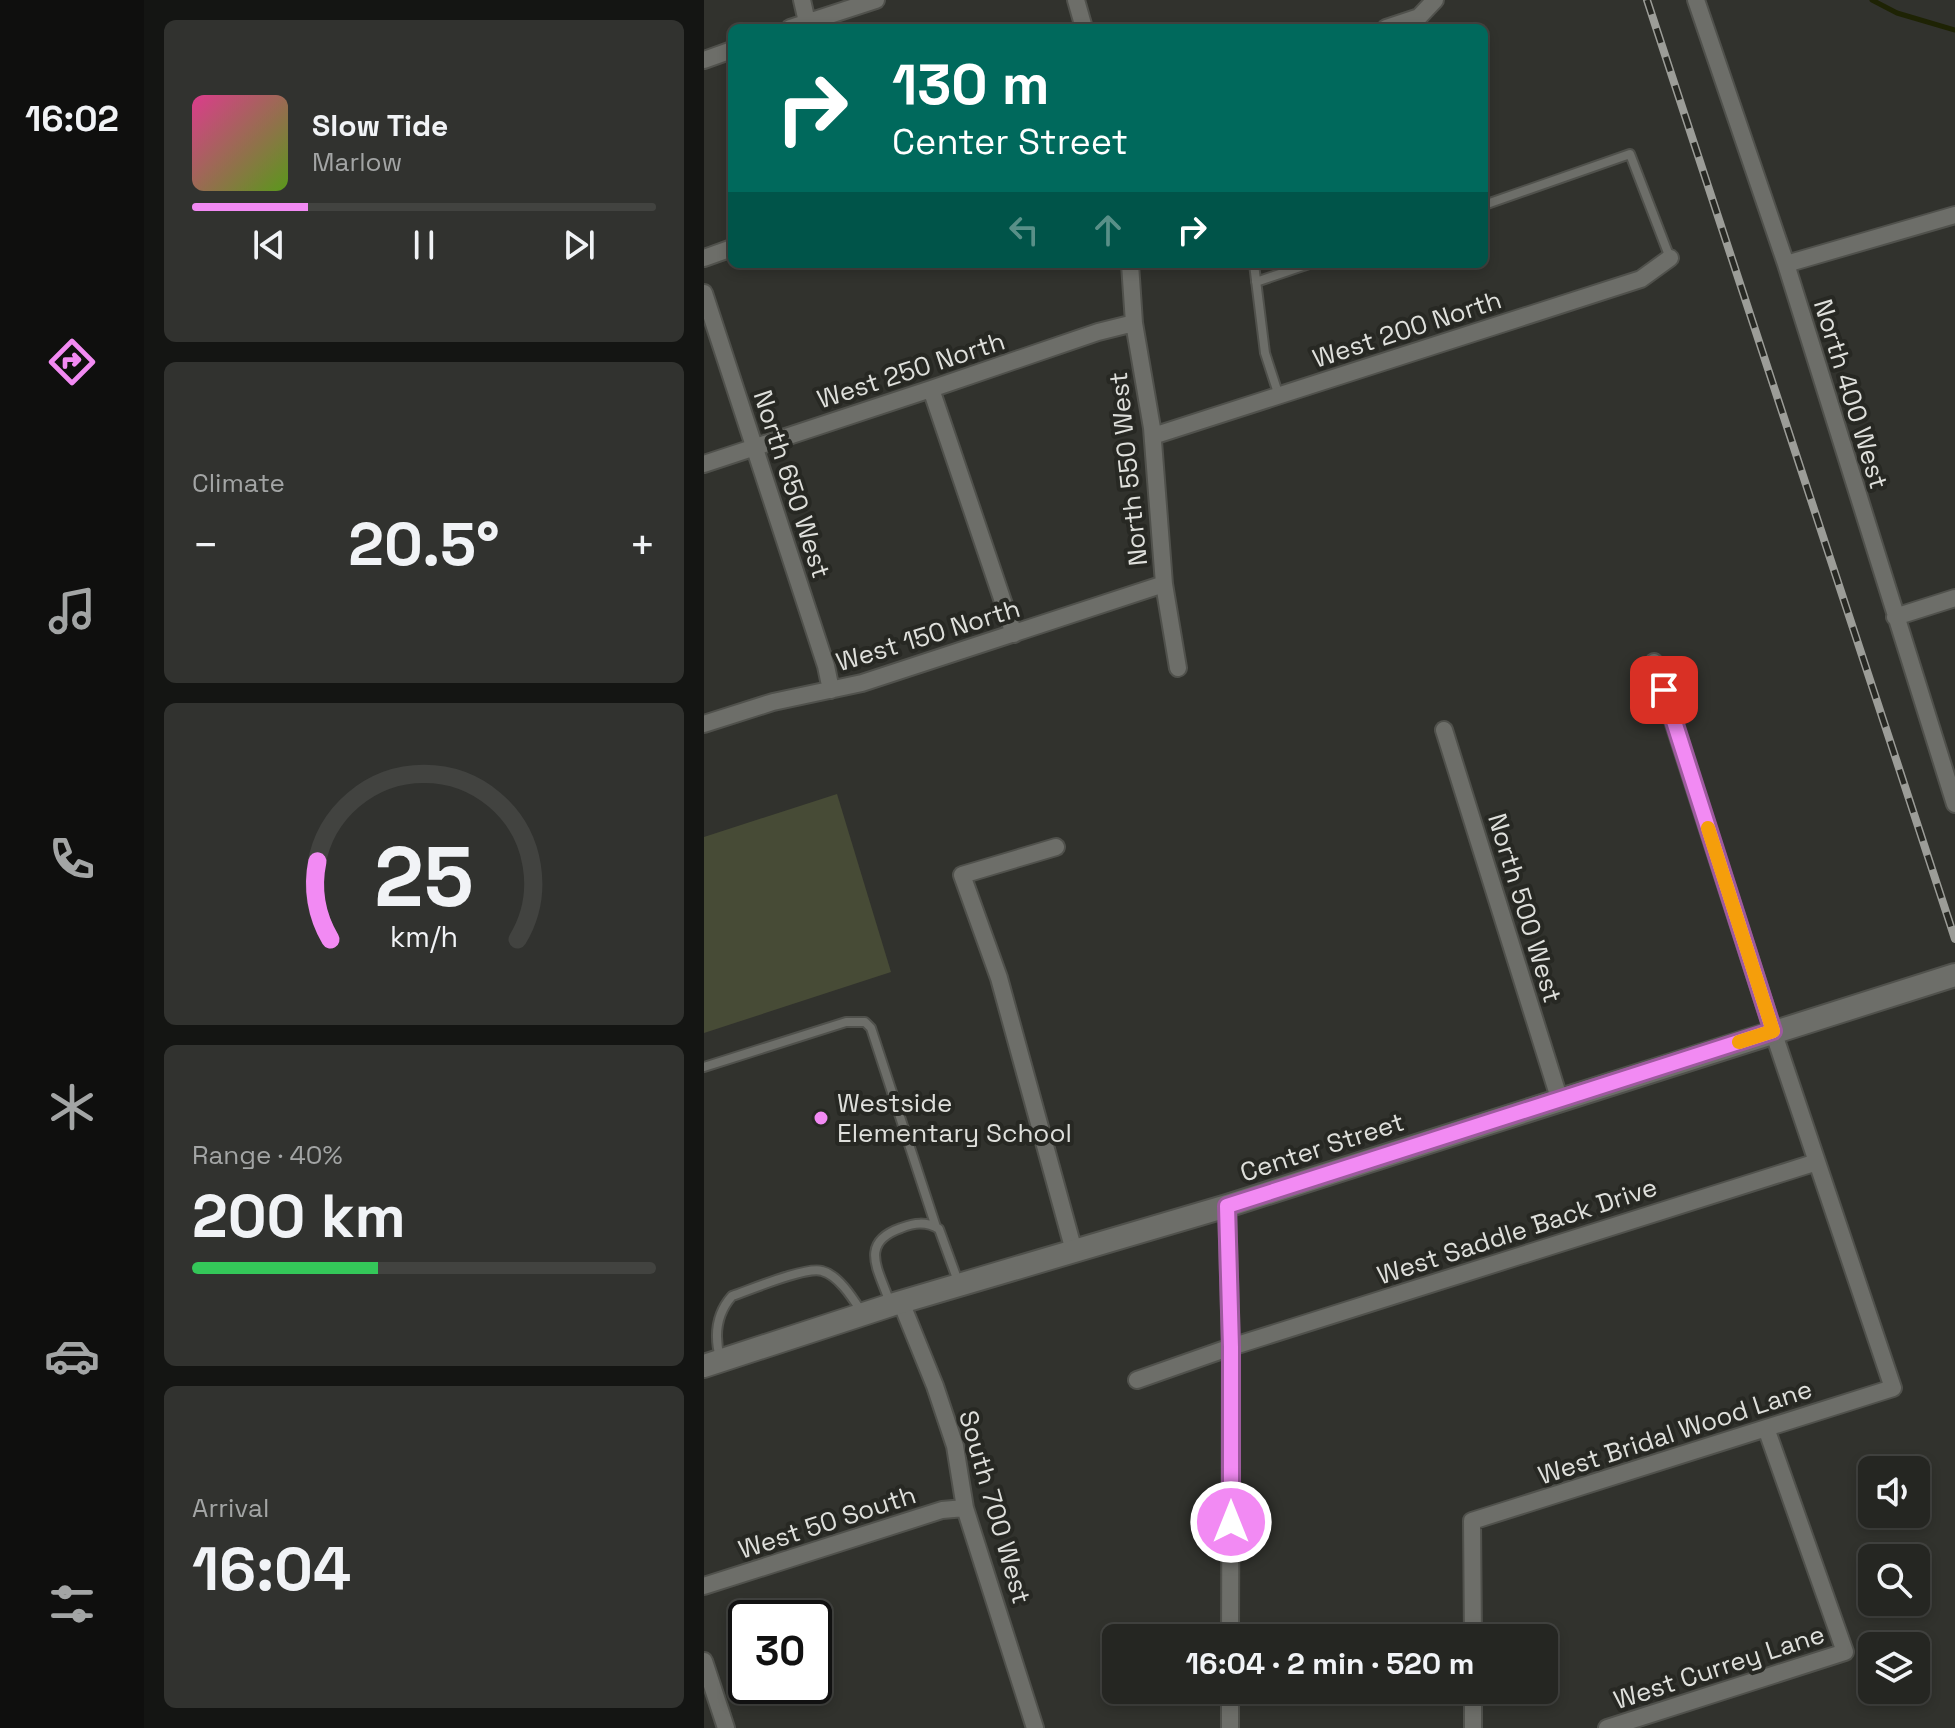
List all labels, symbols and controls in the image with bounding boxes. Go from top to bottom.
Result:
text: 130 m [892,49,1050,120]
icon: right [760,56,864,160]
text: 16:02 [25,96,119,142]
text: Slow Tide [312,106,448,145]
text: Center Street [892,119,1128,165]
text: Marlow [312,145,402,179]
icon: left [1002,208,1046,252]
icon: ahead [1086,208,1130,252]
icon: right [1170,208,1214,252]
icon: previous [247,223,291,267]
icon: pause [402,223,446,267]
icon: next [557,223,601,267]
street label: West 200 North [1308,282,1506,376]
street label: North 400 West [1806,295,1896,493]
street label: West 250 North [813,324,1009,416]
icon: directions [44,334,100,390]
street label: North 550 West [1101,370,1155,568]
street label: North 650 West [746,386,838,582]
text: Climate [192,466,285,500]
text: 20.5° [348,506,500,583]
text: − [192,517,219,573]
text: + [629,517,656,573]
icon: music [44,583,100,639]
street label: West 150 North [832,591,1024,679]
pin [1630,656,1698,724]
icon: arrive [1642,668,1686,712]
street label: North 500 West [1480,809,1570,1007]
text: 25 [374,824,474,930]
icon: phone [44,831,100,887]
text: km/h [390,919,458,955]
icon: climate [44,1079,100,1135]
place label: Westside Elementary School [837,1086,1072,1150]
street label: Center Street [1236,1104,1408,1190]
marker: Westside Elementary School [812,1109,830,1127]
text: Range · 40% [192,1138,343,1172]
street label: West Saddle Back Drive [1373,1170,1661,1292]
text: 200 km [192,1178,406,1255]
icon: car [44,1328,100,1384]
street label: West Bridal Wood Lane [1534,1372,1816,1492]
street label: South 700 West [951,1406,1039,1608]
map controls [1858,1456,1930,1704]
button: sound [1858,1456,1930,1528]
street label: West 50 South [734,1477,920,1567]
position arrow [1189,1480,1273,1564]
text: Arrival [192,1491,269,1525]
text: 16:04 [192,1531,351,1608]
button: search [1858,1544,1930,1616]
icon: filters [44,1576,100,1632]
speed limit sign: 30 [728,1600,832,1704]
street label: West Currey Lane [1609,1617,1829,1717]
button: layers [1858,1632,1930,1704]
text: 16:04 · 2 min · 520 m [1186,1644,1474,1683]

